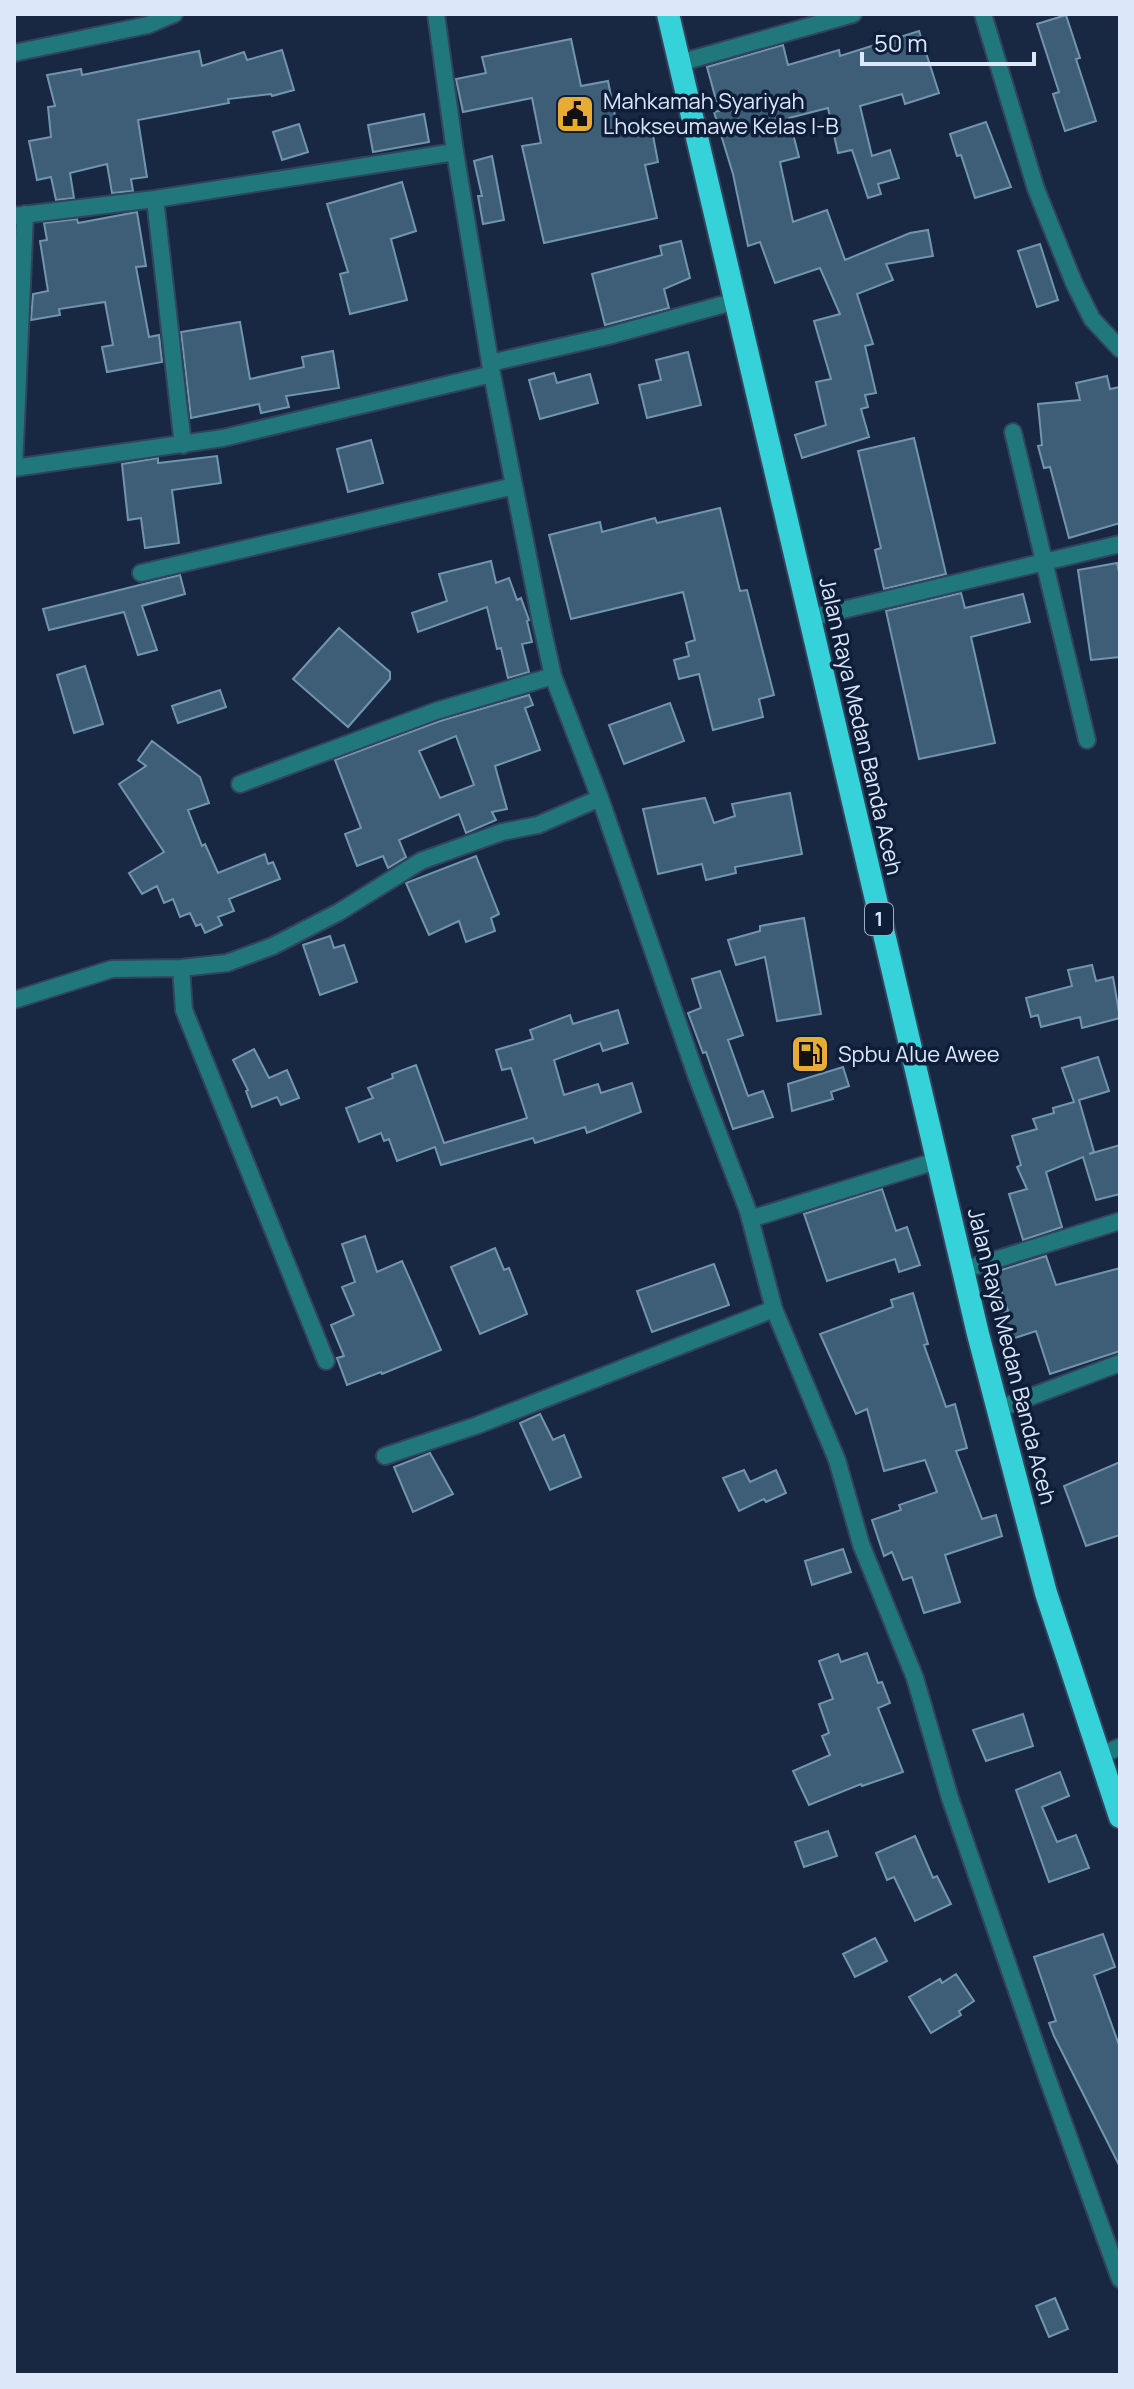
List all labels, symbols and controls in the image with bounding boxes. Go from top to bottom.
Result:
scale bar [862,16,1034,66]
text: 50 m [874,26,928,59]
place label: Mahkamah Syariyah Lhokseumawe Kelas I-B [603,86,839,141]
public building icon: Mahkamah Syariyah Lhokseumawe Kelas I-B [554,93,596,135]
street label: Jalan Raya Medan Banda Aceh [812,574,910,878]
road number: 1 [865,903,893,935]
fuel station icon: Spbu Alue Awee [789,1033,831,1075]
place label: Spbu Alue Awee [838,1039,1000,1069]
street label: Jalan Raya Medan Banda Aceh [961,1205,1063,1507]

